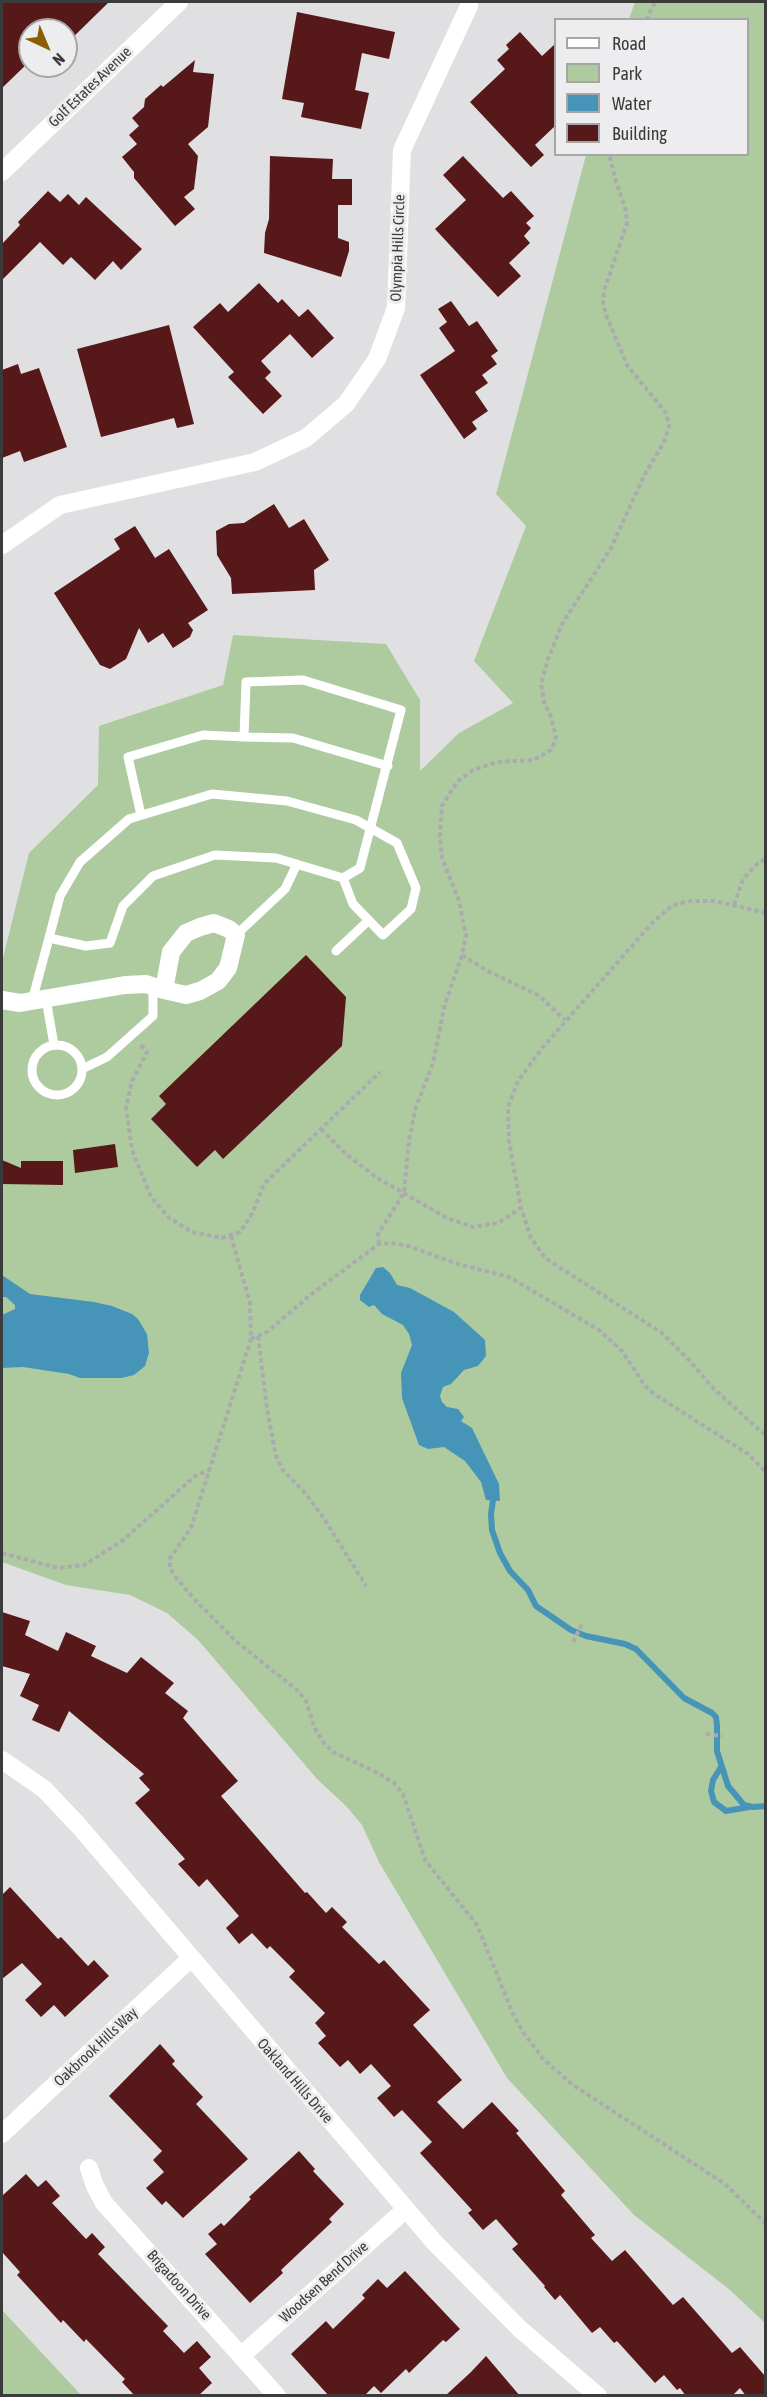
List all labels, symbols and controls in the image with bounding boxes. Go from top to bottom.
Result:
north arrow [18,18,78,78]
legend [554,18,749,156]
text: Road [612,33,646,54]
street label: Golf Estates Avenue [45,43,135,131]
text: N [49,50,69,69]
text: Park [612,63,642,84]
text: Water [612,93,651,114]
text: Building [612,123,667,144]
street label: Olympia Hills Circle [387,194,409,302]
street label: Oakbrook Hills Way [50,2004,142,2090]
street label: Oakland Hills Drive [253,2035,337,2127]
street label: Woodsen Bend Drive [276,2238,372,2326]
street label: Brigadoon Drive [143,2246,215,2324]

